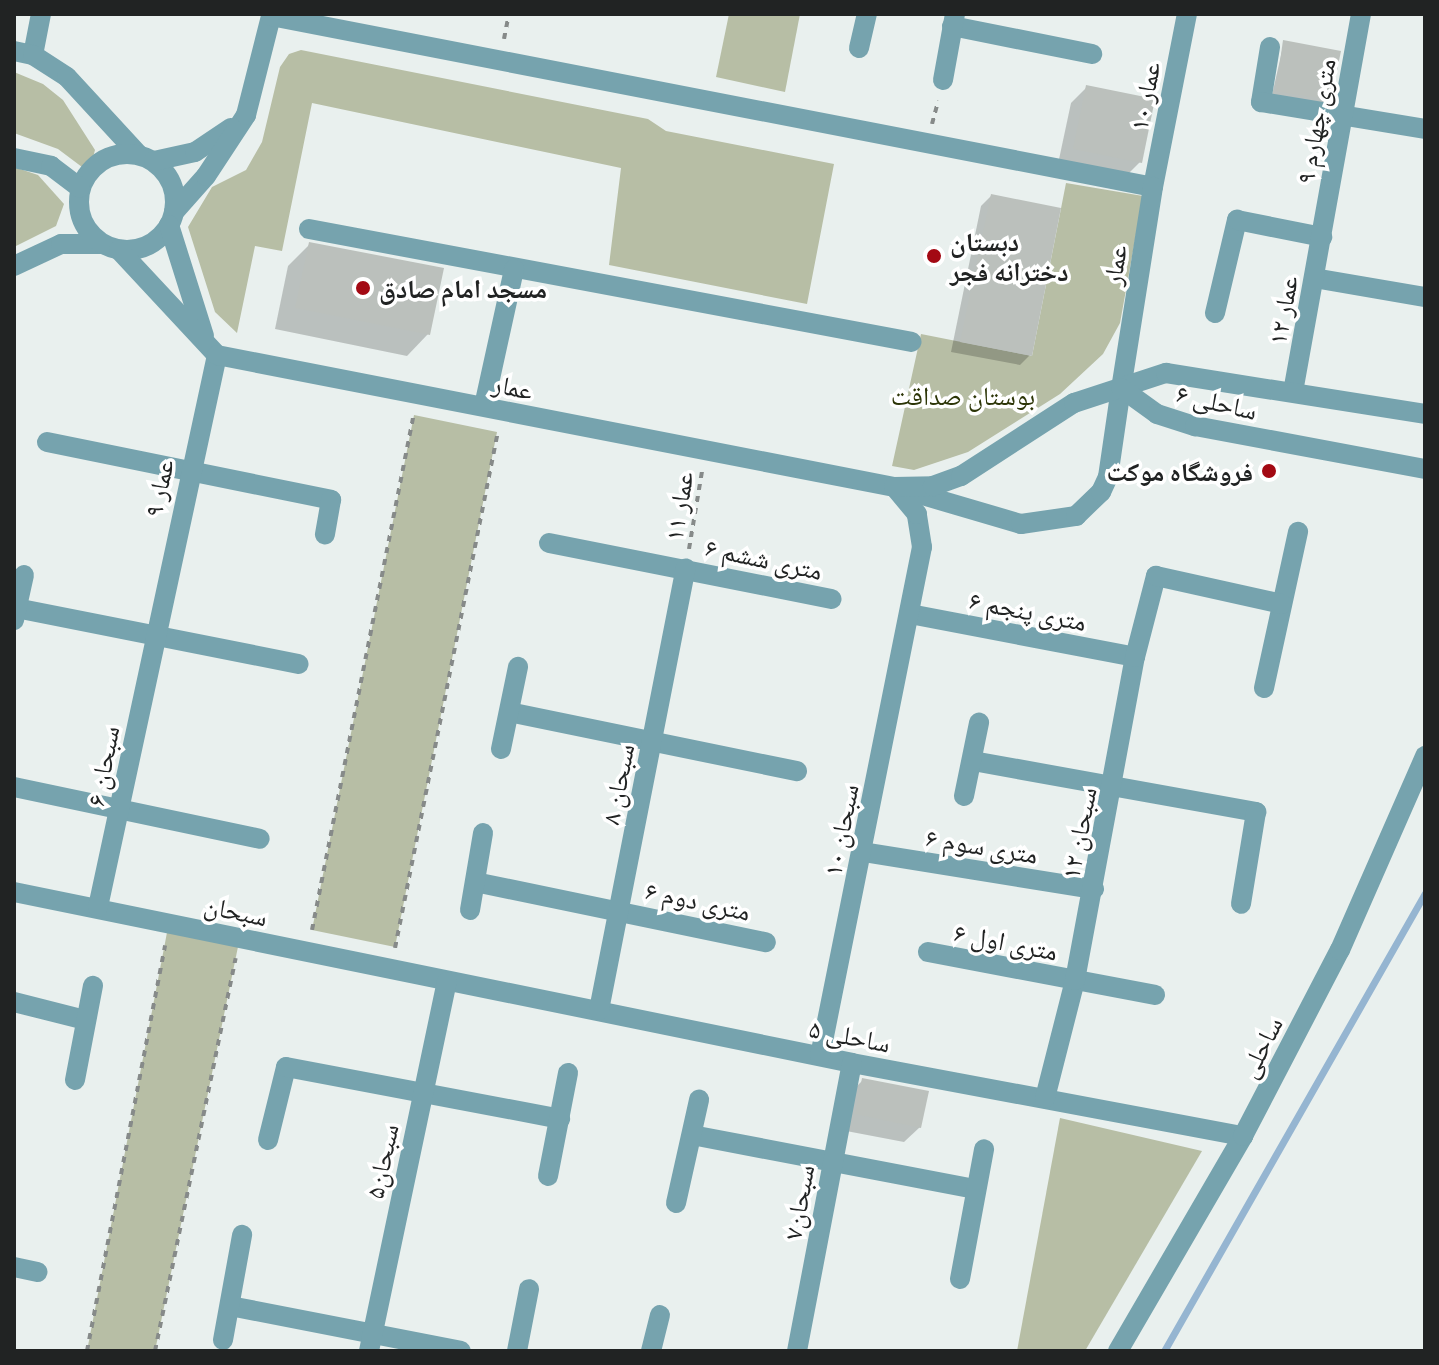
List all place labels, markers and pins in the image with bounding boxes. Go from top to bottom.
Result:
place label: دبستان دخترانه فجر [950,225,1069,286]
marker: دبستان دخترانه فجر [925,247,943,265]
place label: مسجد امام صادق [379,272,547,304]
marker: مسجد امام صادق [354,279,372,297]
place label: فروشگاه موکت [1106,455,1253,487]
marker: فروشگاه موکت [1260,462,1278,480]

